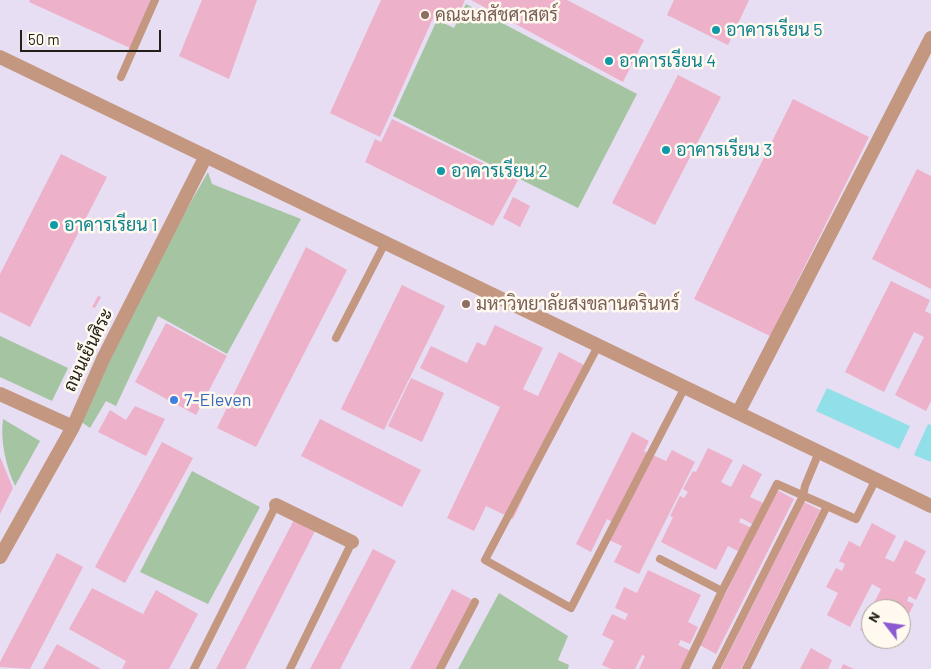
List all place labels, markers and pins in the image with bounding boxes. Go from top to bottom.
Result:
place label: คณะเภสัชศาสตร์ [435,4,558,26]
marker: คณะเภสัชศาสตร์ [419,9,431,21]
place label: อาคารเรียน 5 [726,19,822,41]
marker: อาคารเรียน 5 [710,24,722,36]
place label: อาคารเรียน 4 [619,50,716,72]
marker: อาคารเรียน 4 [603,55,615,67]
place label: อาคารเรียน 3 [676,139,773,161]
marker: อาคารเรียน 3 [660,144,672,156]
place label: อาคารเรียน 2 [451,160,548,182]
marker: อาคารเรียน 2 [435,165,447,177]
place label: อาคารเรียน 1 [64,214,158,236]
marker: อาคารเรียน 1 [48,219,60,231]
place label: มหาวิทยาลัยสงขลานครินทร์ [476,293,680,315]
marker: มหาวิทยาลัยสงขลานครินทร์ [460,298,472,310]
place label: 7-Eleven [184,389,252,411]
marker: 7-Eleven [168,394,180,406]

